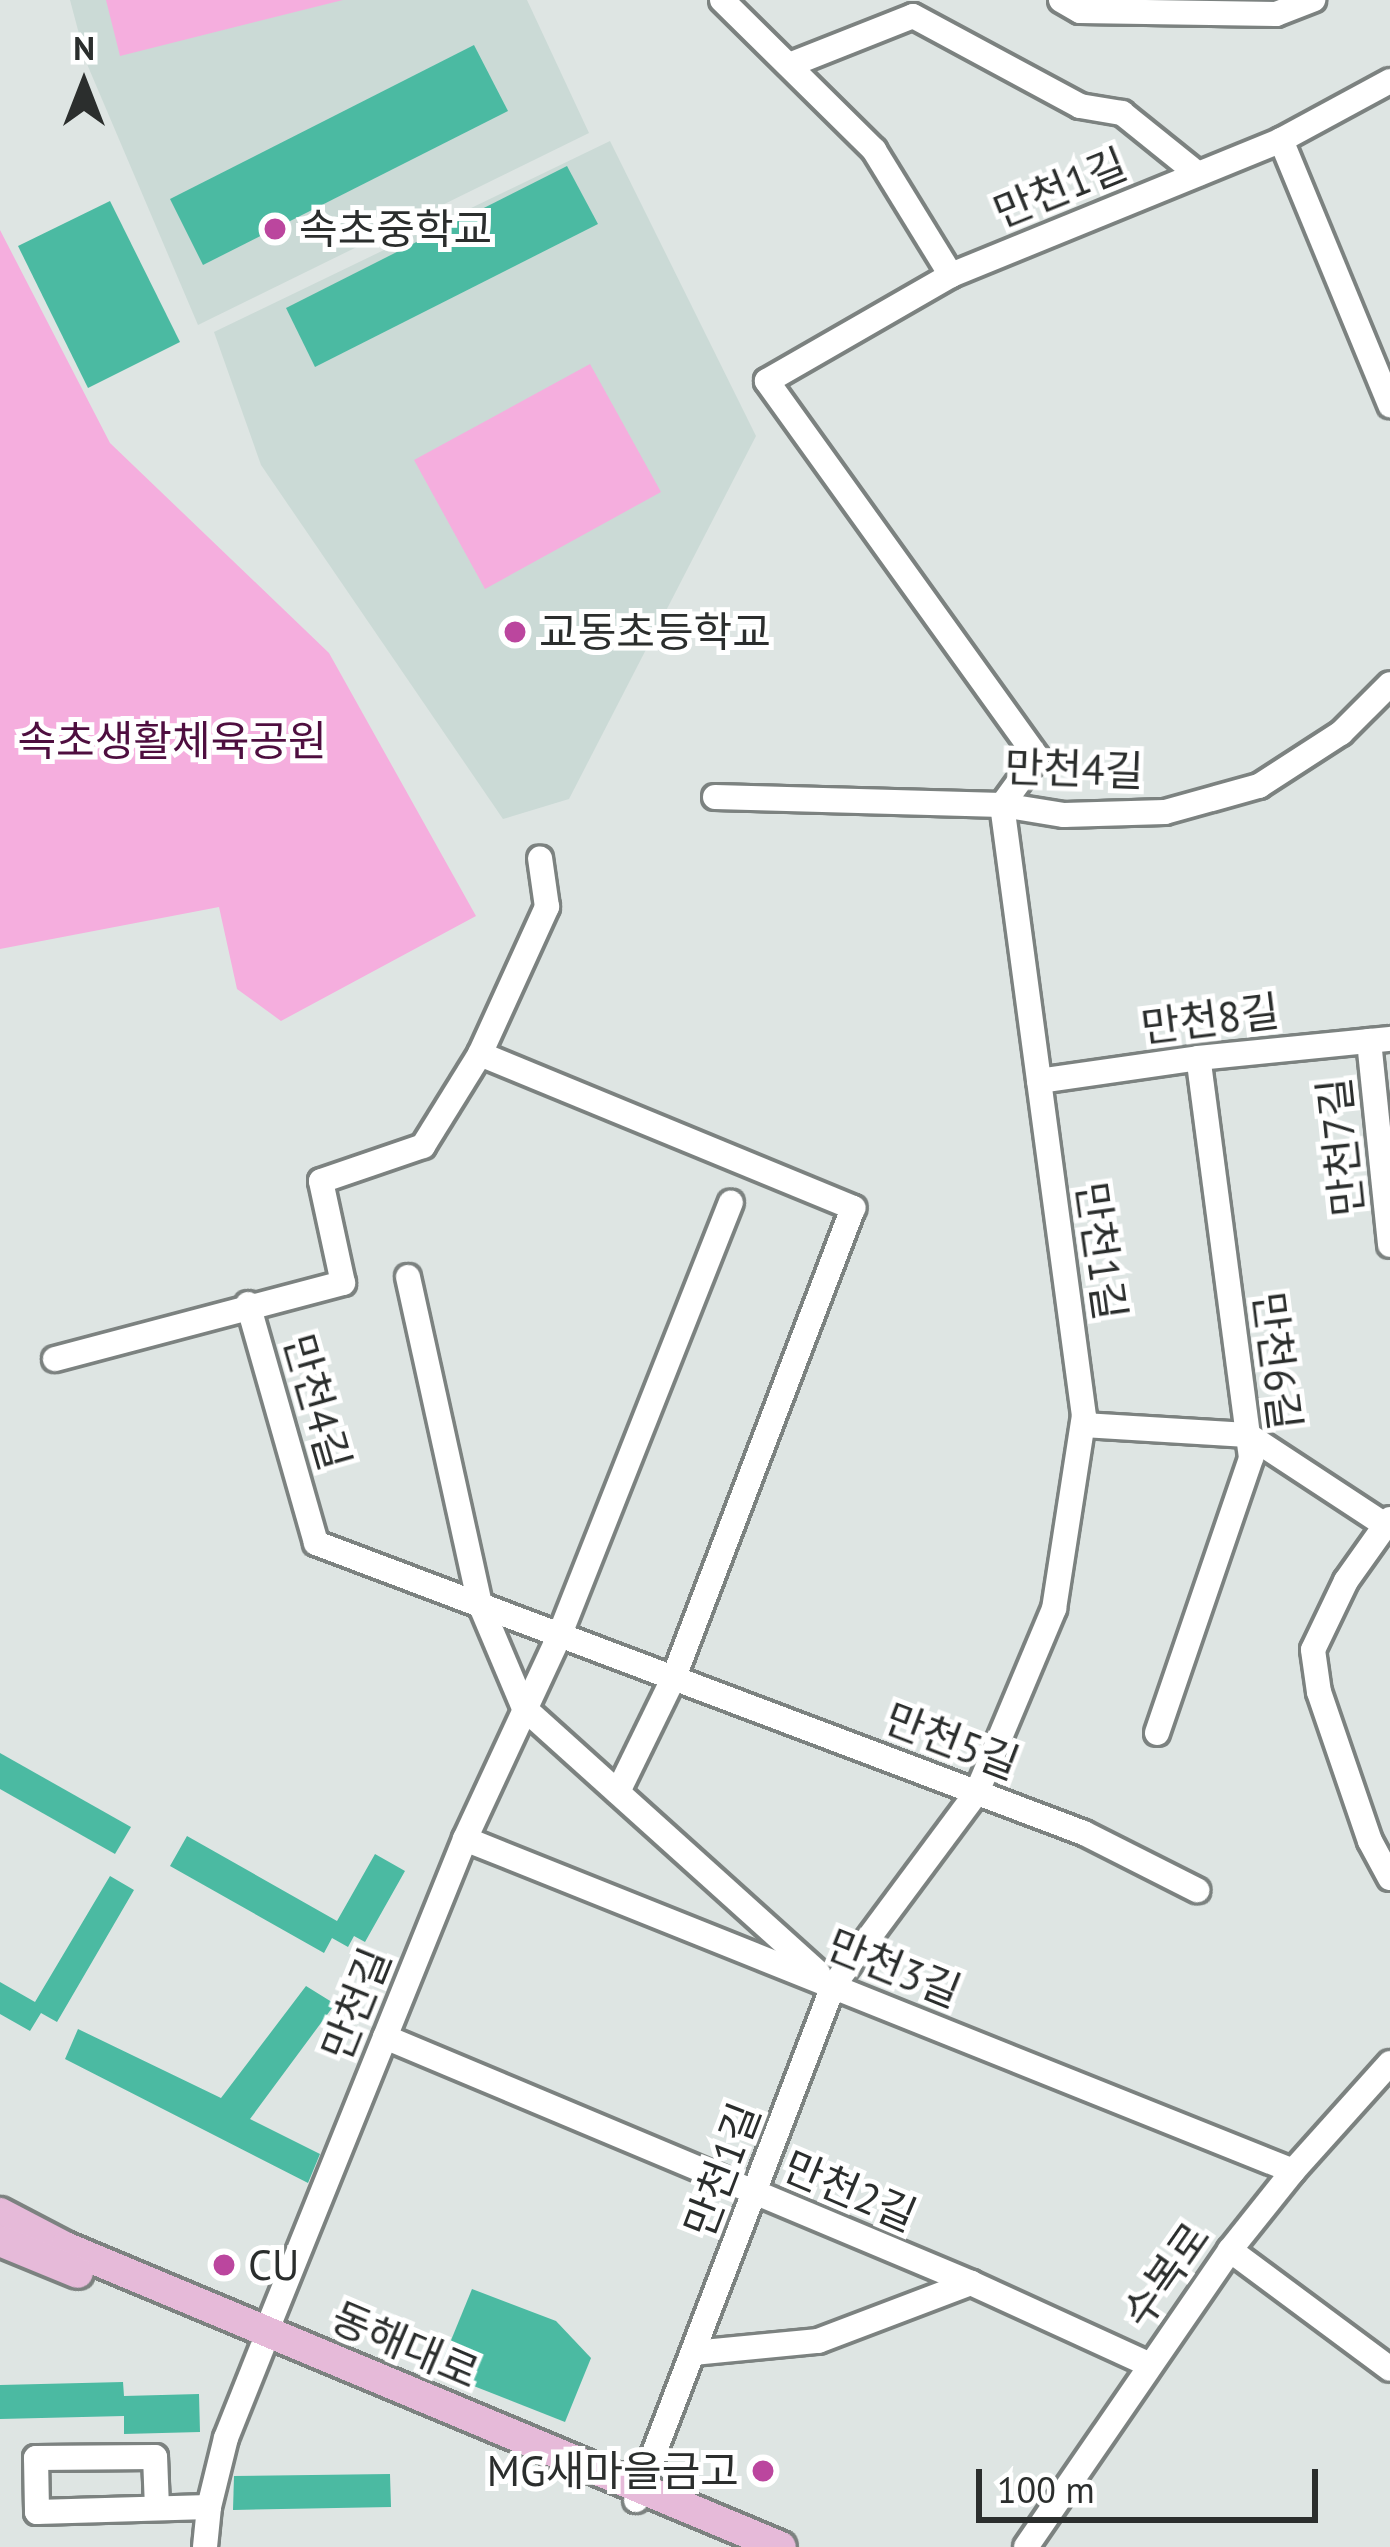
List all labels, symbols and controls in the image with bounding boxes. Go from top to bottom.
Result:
north arrow [24,24,144,144]
text: N [73,26,95,69]
street label: 만천1길 [986,139,1134,237]
place label: 속초중학교 [299,204,492,254]
marker: 속초중학교 [262,216,288,242]
place label: 교동초등학교 [539,607,771,657]
marker: 교동초등학교 [502,619,528,645]
park label: 속초생활체육공원 [17,716,327,766]
street label: 만천4길 [1004,741,1144,797]
street label: 만천8길 [1138,986,1282,1052]
street label: 만천7길 [1309,1075,1373,1219]
street label: 만천1길 [1066,1179,1136,1323]
street label: 만천6길 [1244,1289,1310,1433]
street label: 만천4길 [274,1328,360,1476]
street label: 만천5길 [878,1693,1026,1789]
street label: 만천3길 [820,1919,968,2017]
street label: 만천길 [311,1941,401,2067]
street label: 만천1길 [674,2096,770,2244]
street label: 만천2길 [776,2141,924,2241]
street label: 수복로 [1112,2213,1220,2337]
place label: CU [248,2240,299,2290]
marker: CU [211,2252,237,2278]
street label: 동해대로 [324,2292,486,2398]
scale bar [982,2445,1324,2519]
place label: MG새마을금고 [487,2446,739,2496]
marker: MG새마을금고 [750,2458,776,2484]
text: 100 m [997,2466,1095,2513]

